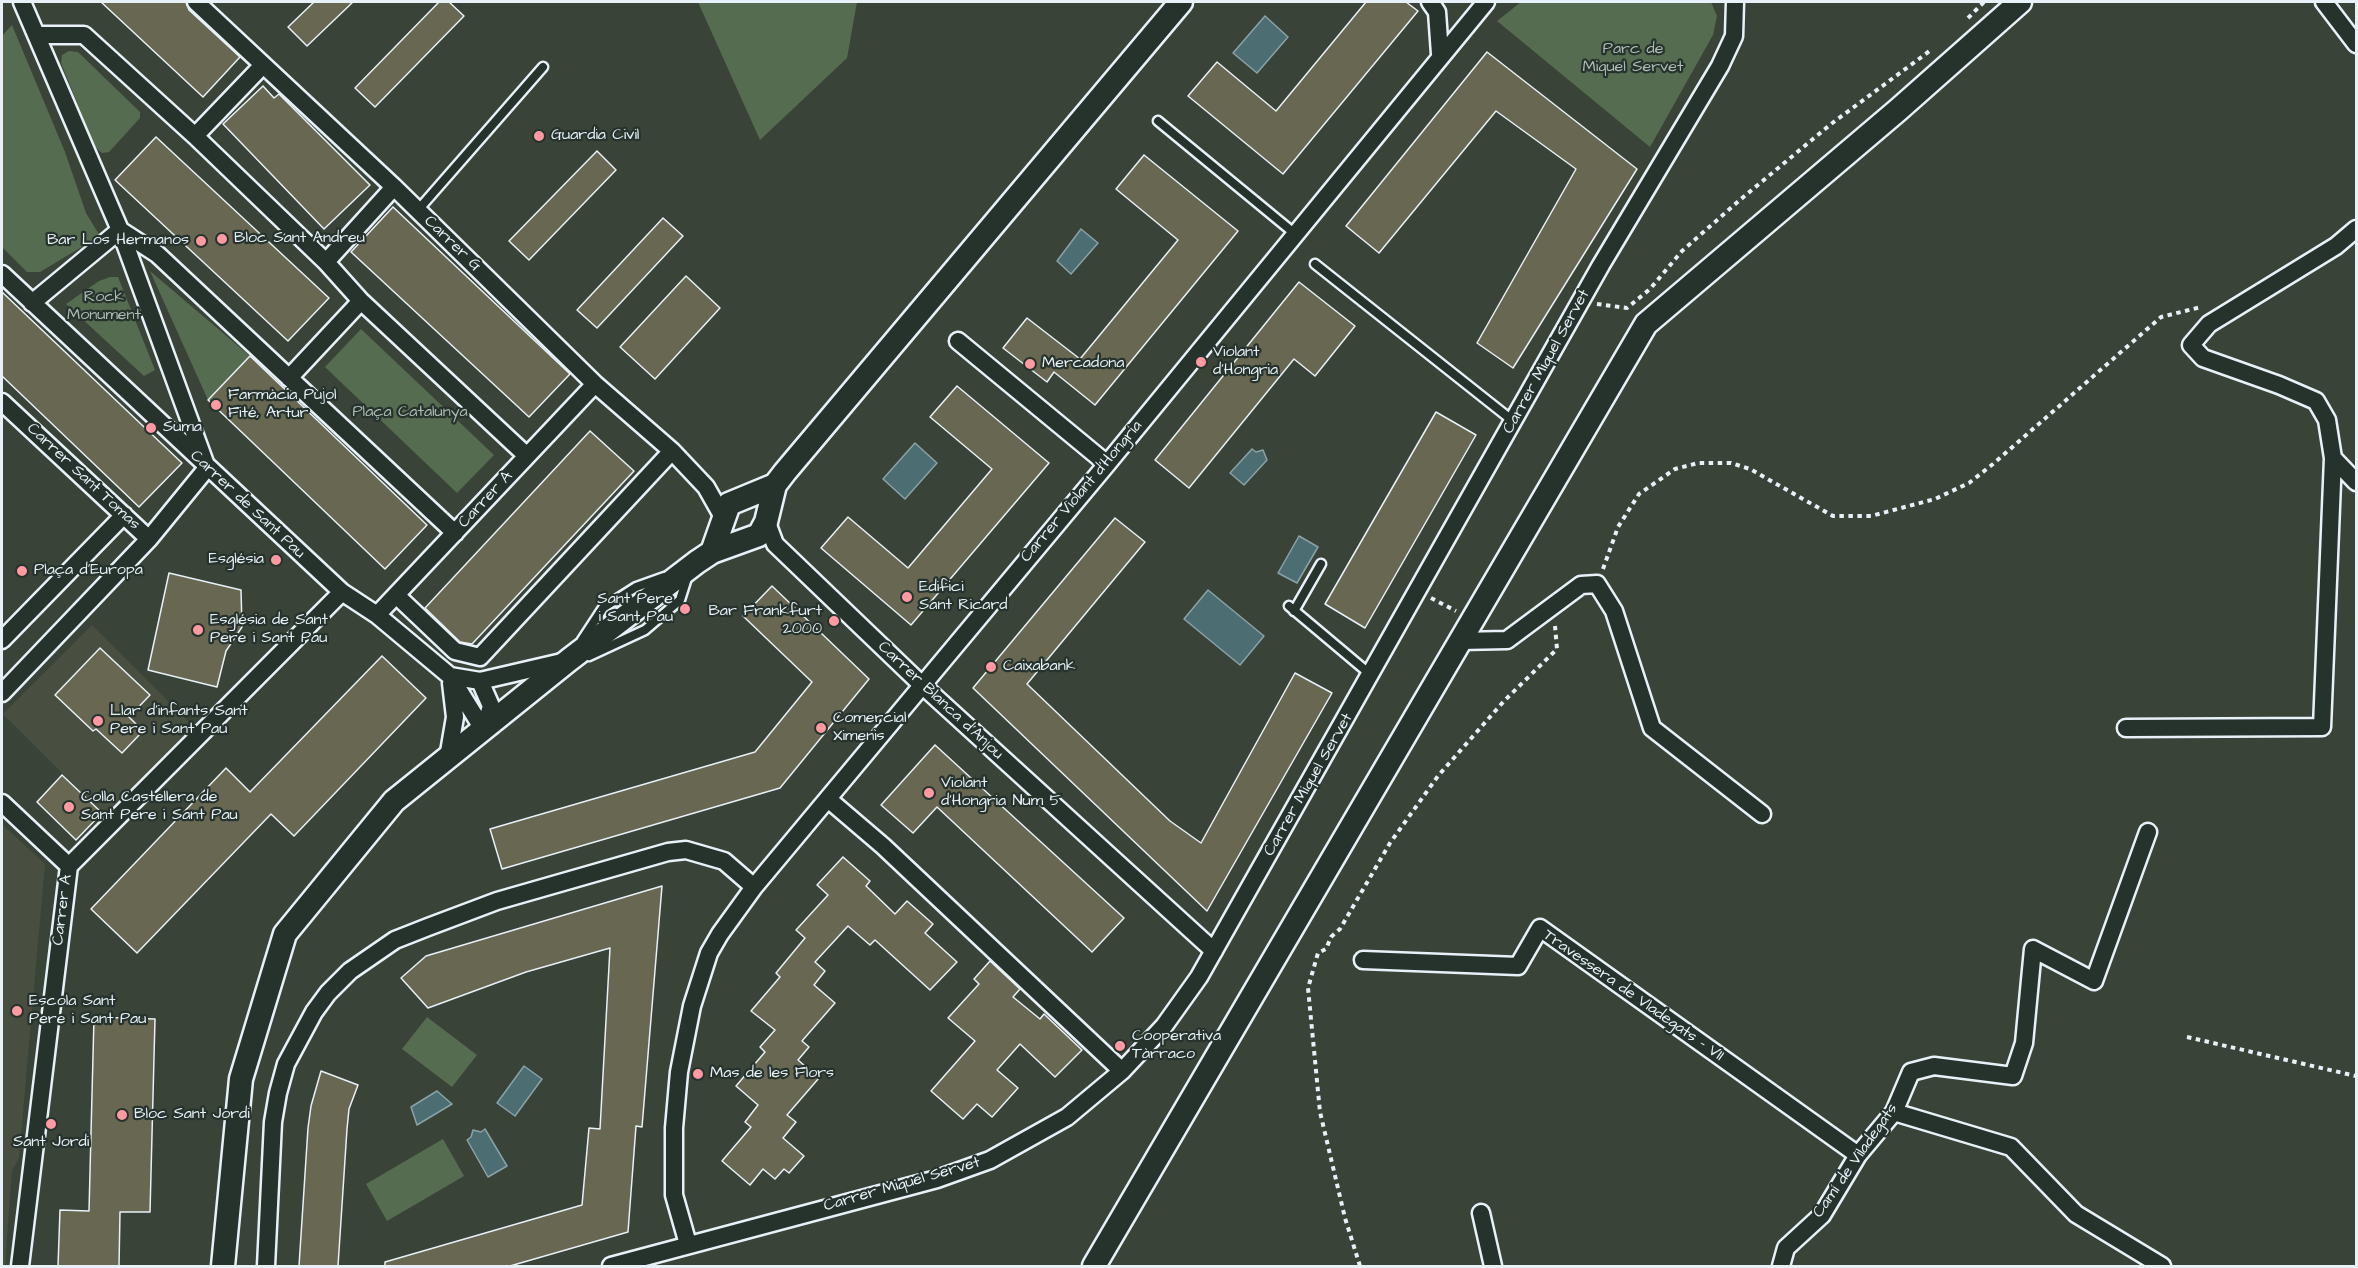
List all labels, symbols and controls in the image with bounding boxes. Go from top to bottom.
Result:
park label: Parc de Miquel Servet [1583,40,1683,78]
place label: Guardia Civil [551,126,639,146]
marker: Guardia Civil [532,129,546,143]
street label: Carrer G [419,212,485,276]
place label: Bloc Sant Andreu [234,229,365,249]
place label: Bar Los Hermanos [47,231,189,251]
marker: Bloc Sant Andreu [215,232,229,246]
marker: Bar Los Hermanos [194,234,208,248]
street label: Carrer Miquel Servet [1499,287,1595,437]
park label: Rock Monument [67,288,141,326]
place label: Violant d'Hongria [1213,343,1278,381]
place label: Mercadona [1042,354,1124,374]
marker: Violant d'Hongria [1194,355,1208,369]
marker: Mercadona [1023,357,1037,371]
place label: Farmàcia Pujol Fité, Artur [228,386,336,424]
marker: Farmàcia Pujol Fité, Artur [209,398,223,412]
park label: Plaça Catalunya [352,403,468,423]
street label: Carrer Violant d'Hongria [1017,417,1147,567]
place label: Suma [163,418,202,438]
street label: Carrer Sant Tomas [22,420,144,534]
marker: Suma [144,421,158,435]
street label: Carrer de Sant Pau [186,447,308,563]
street label: Carrer A [455,467,517,533]
place label: Església [208,550,264,570]
marker: Església [269,553,283,567]
place label: Plaça d'Europa [34,561,143,581]
marker: Plaça d'Europa [15,564,29,578]
place label: Edifici Sant Ricard [919,578,1007,616]
place label: Sant Pere i Sant Pau [597,590,673,628]
marker: Edifici Sant Ricard [900,590,914,604]
marker: Sant Pere i Sant Pau [678,602,692,616]
place label: Bar Frankfurt 2000 [708,602,822,640]
place label: Església de Sant Pere i Sant Pau [210,611,328,649]
marker: Bar Frankfurt 2000 [827,614,841,628]
marker: Església de Sant Pere i Sant Pau [191,623,205,637]
street label: Carrer Blanca d'Anjou [873,638,1007,764]
place label: Caixabank [1003,657,1076,677]
marker: Caixabank [984,660,998,674]
place label: Llar d'infants Sant Pere i Sant Pau [110,702,248,740]
place label: Comercial Ximenis [833,709,906,747]
street label: Carrer Miquel Servet [1260,710,1358,860]
marker: Llar d'infants Sant Pere i Sant Pau [91,714,105,728]
marker: Comercial Ximenis [814,721,828,735]
place label: Violant d'Hongria Num 5 [941,774,1061,812]
marker: Violant d'Hongria Num 5 [922,786,936,800]
place label: Colla Castellera de Sant Pere i Sant Pau [81,788,238,826]
marker: Colla Castellera de Sant Pere i Sant Pau [62,800,76,814]
street label: Carrer A [49,873,77,947]
street label: Travessera de Vladegats - VII [1539,926,1727,1066]
place label: Escola Sant Pere i Sant Pau [29,992,146,1030]
marker: Escola Sant Pere i Sant Pau [10,1004,24,1018]
place label: Cooperativa Tàrraco [1132,1027,1221,1065]
marker: Cooperativa Tàrraco [1113,1039,1127,1053]
place label: Mas de les Flors [710,1064,834,1084]
marker: Mas de les Flors [691,1067,705,1081]
street label: Camí de Viladegats [1809,1100,1903,1222]
place label: Bloc Sant Jordi [134,1105,250,1125]
marker: Bloc Sant Jordi [115,1108,129,1122]
marker: Sant Jordi [44,1117,58,1131]
place label: Sant Jordi [13,1133,89,1153]
street label: Carrer Miquel Servet [822,1153,982,1217]

